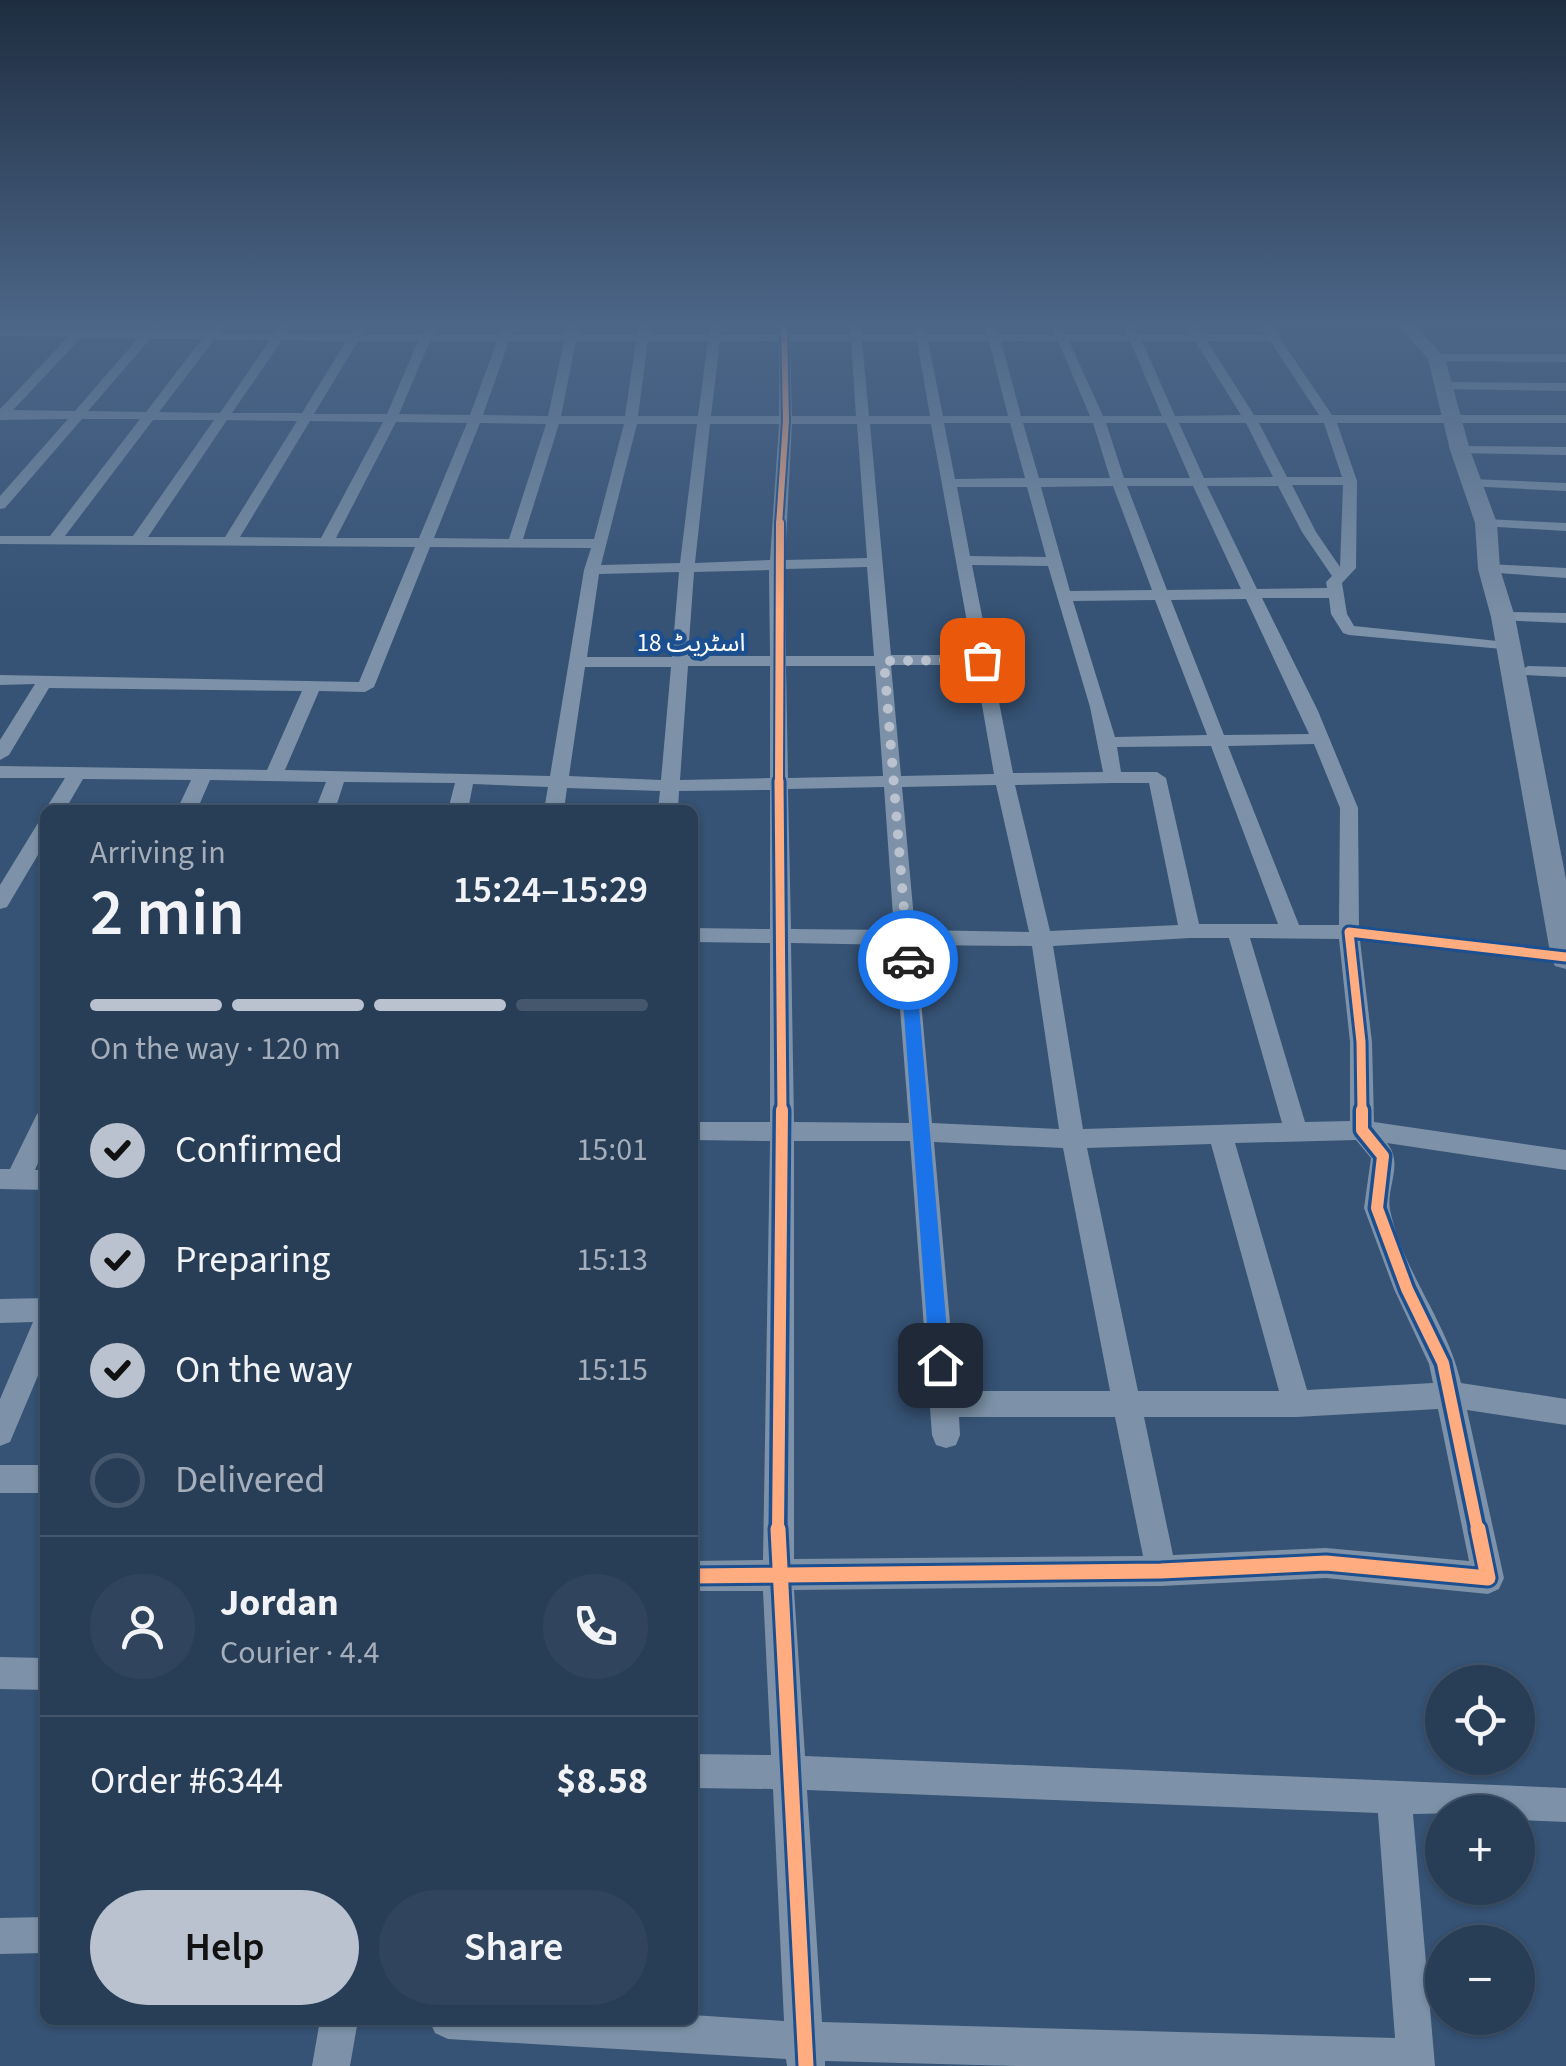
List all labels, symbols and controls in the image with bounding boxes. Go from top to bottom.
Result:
pin [940,618,1025,703]
street label: اسٹریٹ 18 [637,625,745,661]
icon: bag [955,633,1010,688]
text: Arriving in [90,830,226,876]
text: 15:24–15:29 [453,863,648,917]
text: 2 min [90,867,245,960]
courier [858,910,958,1010]
icon: car [881,933,936,988]
text: On the way · 120 m [90,1026,341,1072]
icon: check [90,1123,145,1178]
text: Confirmed [175,1123,343,1177]
text: 15:01 [576,1127,648,1173]
icon: check [90,1233,145,1288]
text: Preparing [175,1233,330,1287]
text: 15:13 [576,1237,648,1283]
pin [898,1323,983,1408]
icon: home [913,1338,968,1393]
icon: check [90,1343,145,1398]
text: On the way [175,1343,352,1397]
text: 15:15 [576,1347,648,1393]
text: Delivered [175,1453,325,1507]
button: person [90,1574,195,1679]
button: phone [543,1574,648,1679]
text: Jordan [220,1576,339,1630]
text: Courier · 4.4 [220,1630,380,1676]
map controls [1425,1665,1535,2035]
button: locate [1425,1665,1535,1775]
text: Order #6344 [90,1754,283,1808]
text: $8.58 [556,1754,648,1808]
button: + [1425,1795,1535,1905]
button: Help [90,1890,359,2005]
button: Share [379,1890,648,2005]
button: − [1425,1925,1535,2035]

